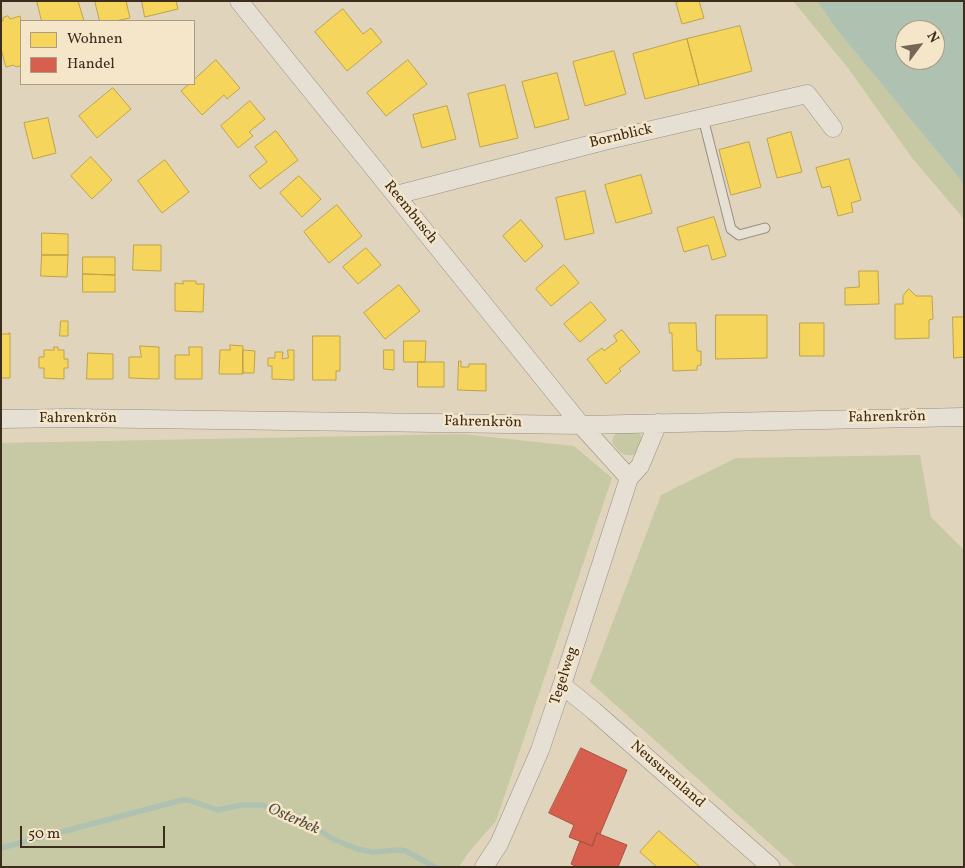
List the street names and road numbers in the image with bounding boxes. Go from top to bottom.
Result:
street label: Bornblick [588,121,654,153]
street label: Reembusch [379,178,441,248]
street label: Fahrenkrön [848,408,926,428]
street label: Fahrenkrön [39,410,117,428]
street label: Fahrenkrön [444,413,522,433]
street label: Tegelweg [547,645,583,707]
street label: Neusurenland [626,738,708,812]

